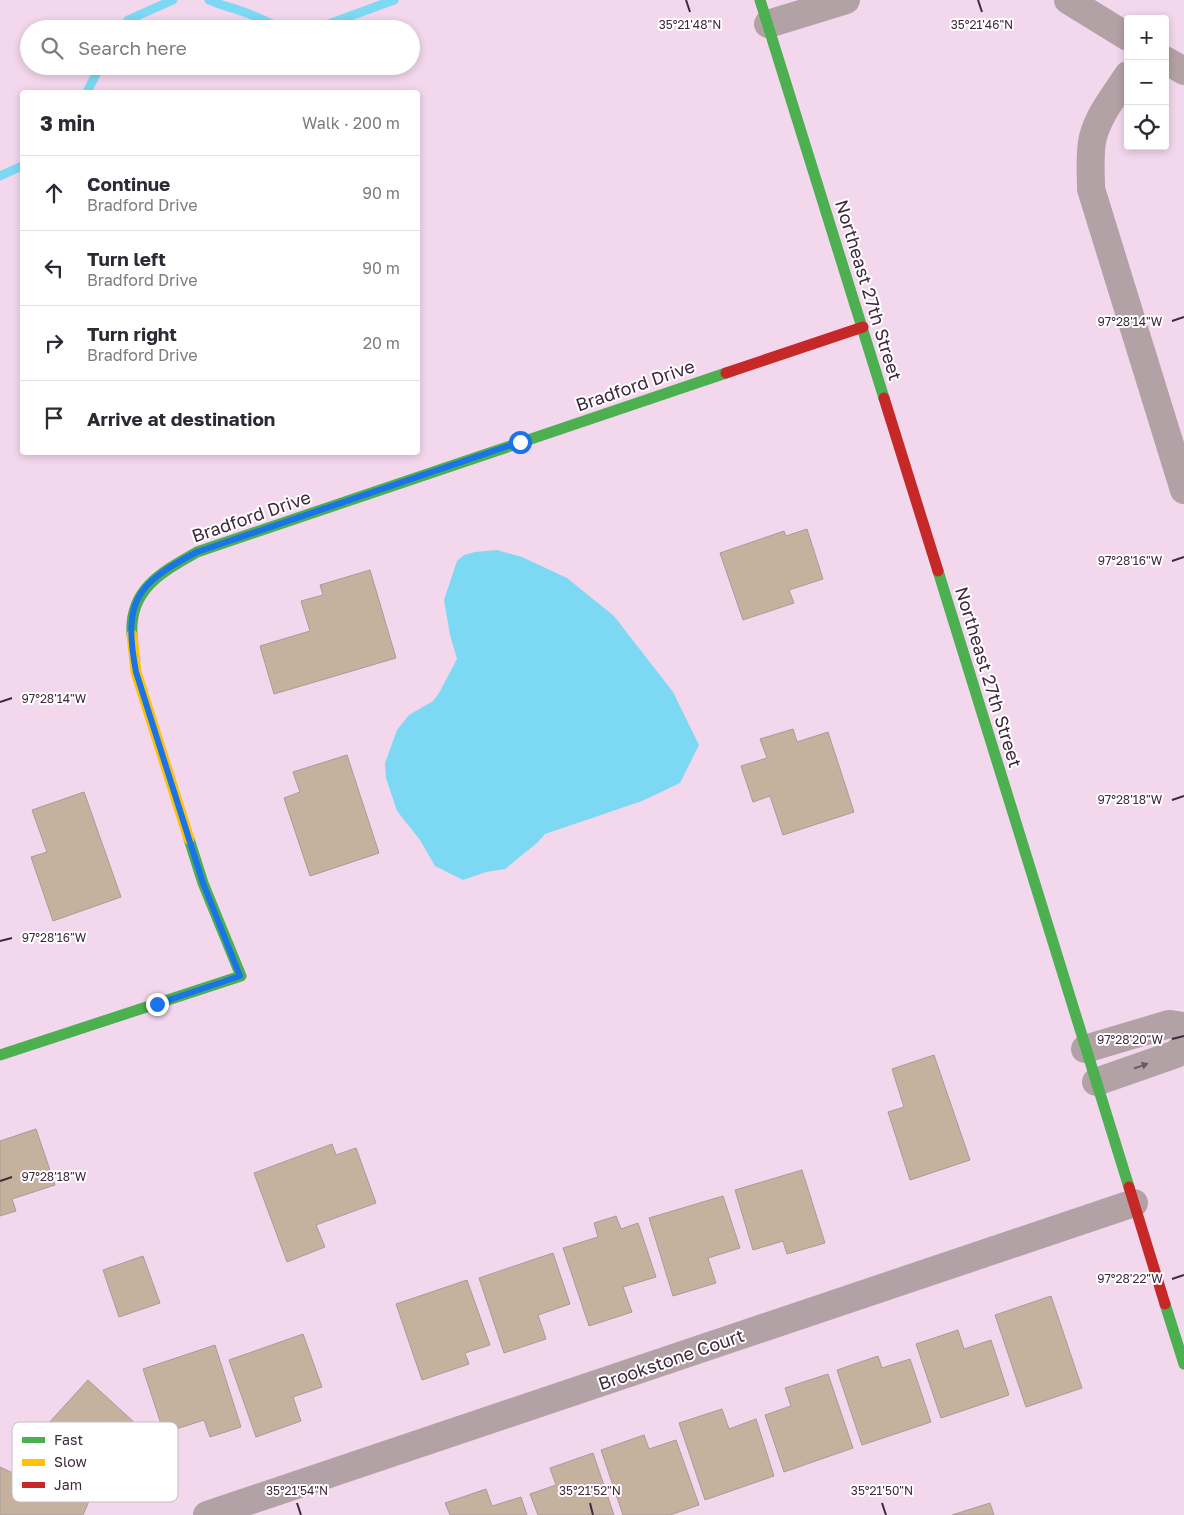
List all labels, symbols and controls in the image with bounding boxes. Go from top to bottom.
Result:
map controls [1124,15,1169,150]
button: + [1124,15,1169,60]
text: 35°21'48"N [659,17,721,32]
text: 35°21'46"N [951,17,1013,32]
search box [20,20,420,75]
icon: search [38,34,66,62]
text: Search here [78,36,187,59]
button: − [1124,60,1169,105]
button: locate [1124,105,1169,150]
text: 3 min [40,110,95,136]
text: Walk · 200 m [302,113,400,133]
text: Continue [87,172,170,195]
icon: ahead [40,179,68,207]
text: 90 m [362,183,400,203]
text: Bradford Drive [87,195,198,215]
street label: Northeast 27th Street [831,197,907,383]
text: Turn left [87,247,166,270]
icon: left [40,254,68,282]
text: 90 m [362,258,400,278]
text: Bradford Drive [87,270,198,290]
text: 97°28'14"W [1098,314,1163,329]
text: Turn right [87,322,177,345]
icon: right [40,329,68,357]
text: 20 m [363,333,400,353]
text: Bradford Drive [87,345,198,365]
street label: Bradford Drive [573,354,697,416]
icon: arrive [40,404,68,432]
text: Arrive at destination [87,407,275,430]
route start [509,431,532,454]
street label: Bradford Drive [189,485,313,547]
text: 97°28'16"W [1098,553,1163,568]
street label: Northeast 27th Street [951,584,1027,770]
text: 97°28'14"W [22,691,87,706]
text: 97°28'18"W [1098,792,1163,807]
text: 97°28'16"W [22,930,87,945]
route end [146,993,169,1016]
text: 97°28'20"W [1097,1032,1164,1047]
one-way arrow [1134,1062,1149,1069]
text: 97°28'18"W [22,1169,87,1184]
text: 97°28'22"W [1097,1271,1163,1286]
street label: Brookstone Court [595,1324,747,1394]
legend [12,1422,178,1502]
text: Fast [54,1431,83,1448]
text: Slow [54,1453,87,1470]
text: Jam [54,1476,82,1493]
text: 35°21'54"N [266,1483,328,1498]
text: 35°21'52"N [559,1483,621,1498]
text: 35°21'50"N [851,1483,913,1498]

